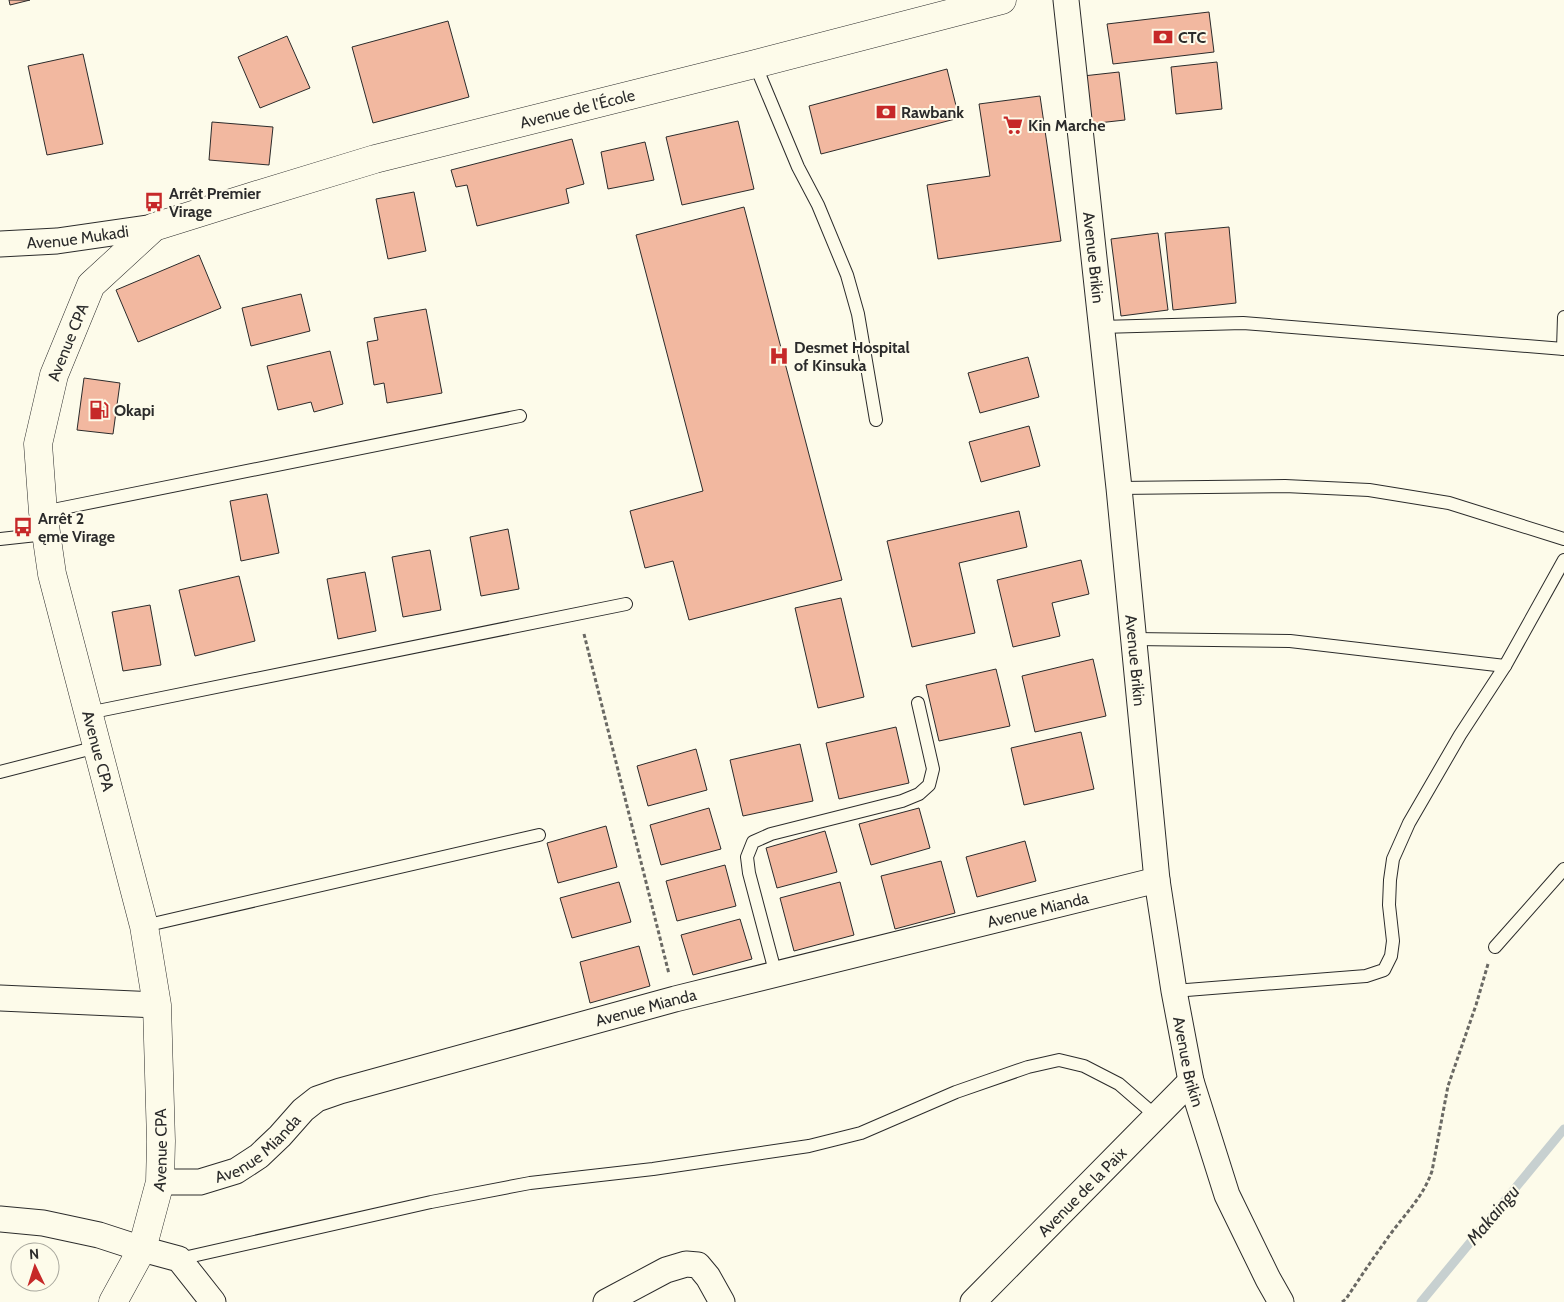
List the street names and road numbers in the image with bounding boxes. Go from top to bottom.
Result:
street label: Avenue de l'École [518,85,637,132]
street label: Avenue Brikin [1080,211,1108,304]
street label: Avenue Mukadi [26,221,130,252]
street label: Avenue CPA [43,300,92,383]
street label: Avenue Brikin [1122,614,1150,707]
street label: Avenue CPA [78,709,118,793]
street label: Avenue Mianda [985,888,1091,931]
street label: Avenue Mianda [593,985,699,1030]
street label: Avenue Brikin [1170,1015,1208,1109]
street label: Avenue CPA [148,1108,171,1193]
street label: Avenue Mianda [213,1110,304,1186]
street label: Avenue de la Paix [1034,1143,1130,1240]

